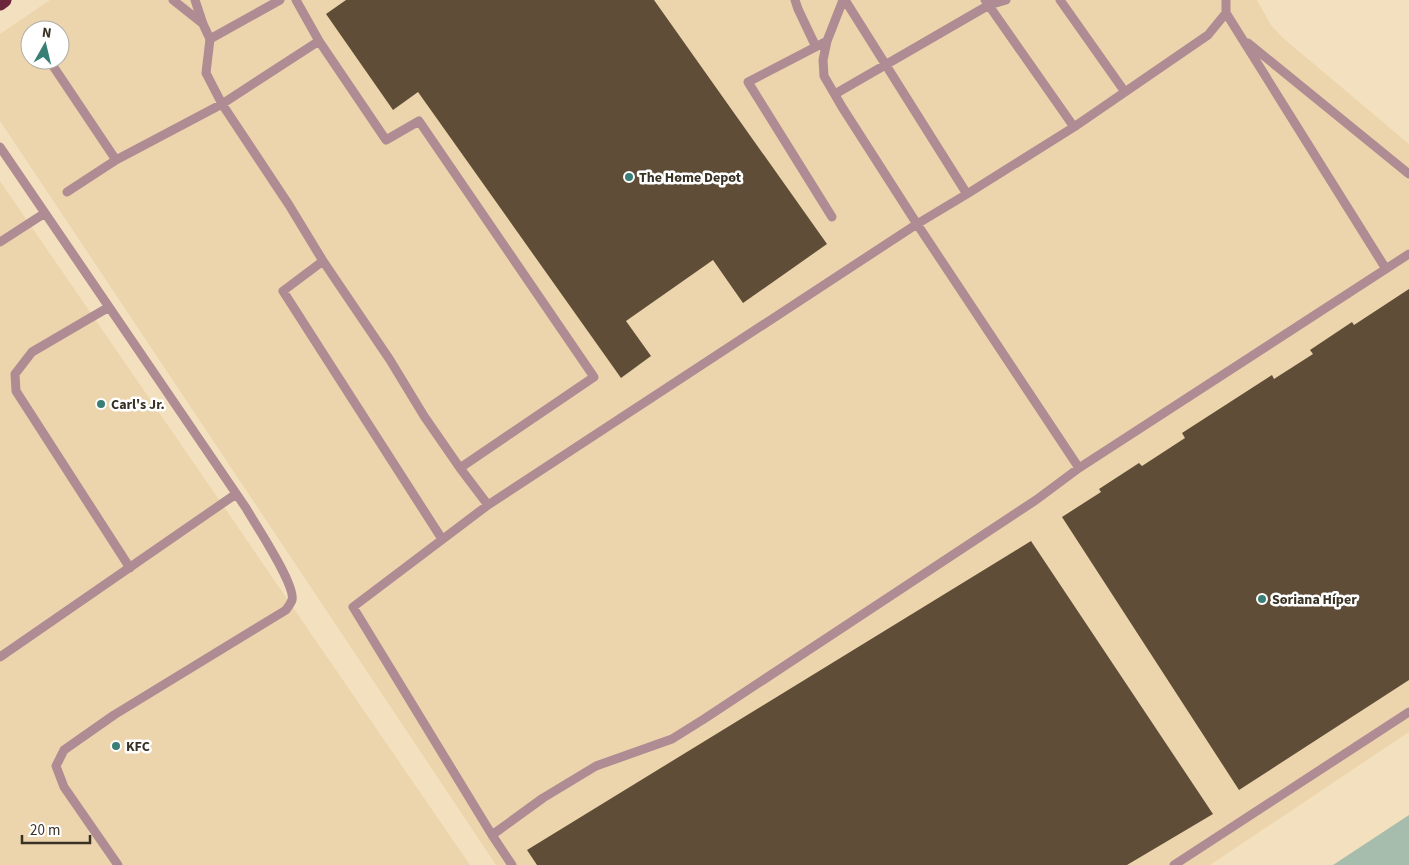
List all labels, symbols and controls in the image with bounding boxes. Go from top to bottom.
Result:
north arrow [20,20,70,70]
text: N [41,23,53,44]
place label: The Home Depot [639,168,742,188]
marker: The Home Depot [623,171,635,183]
place label: Carl's Jr. [111,395,165,415]
marker: Carl's Jr. [95,398,107,410]
place label: Soriana Híper [1272,590,1357,610]
marker: Soriana Híper [1256,593,1268,605]
place label: KFC [126,737,150,757]
marker: KFC [110,740,122,752]
scale bar [22,812,90,844]
text: 20 m [30,820,60,841]

